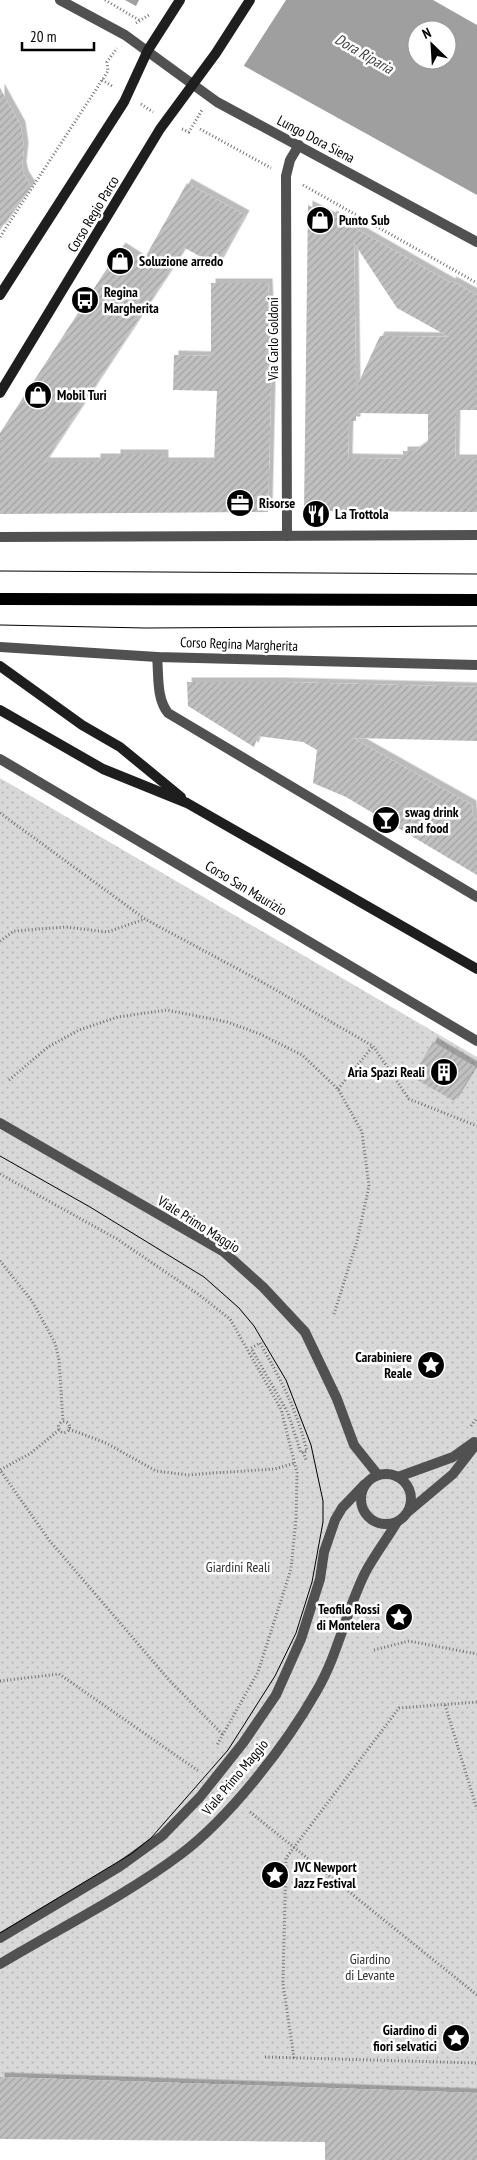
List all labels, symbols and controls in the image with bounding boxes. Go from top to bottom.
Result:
scale bar [22,20,95,52]
north arrow [407,20,457,70]
text: N [419,23,434,43]
text: 20 m [30,27,56,46]
water label: Dora Riparia [332,29,398,78]
street label: Lungo Dora Siena [274,111,358,167]
street label: Corso Regio Parco [63,173,123,255]
shop icon: Punto Sub [305,205,335,235]
place label: Punto Sub [339,211,390,229]
shop icon: Soluzione arredo [105,246,135,276]
place label: Soluzione arredo [139,252,223,270]
place label: Regina Margherita [104,283,159,317]
bus stop icon: Regina Margherita [70,285,100,315]
street label: Via Carlo Goldoni [264,297,282,382]
shop icon: Mobil Turi [23,380,53,410]
place label: Mobil Turi [57,386,107,404]
office icon: Risorse [225,488,255,518]
place label: Risorse [259,494,295,512]
restaurant icon: La Trottola [301,499,331,529]
place label: La Trottola [335,505,389,523]
street label: Corso Regina Margherita [180,633,298,655]
place label: swag drink and food [405,803,459,837]
bar icon: swag drink and food [371,805,401,835]
street label: Corso San Maurizio [202,857,290,919]
building icon: Aria Spazi Reali [429,1057,459,1087]
place label: Aria Spazi Reali [347,1063,425,1081]
street label: Viale Primo Maggio [154,1191,244,1256]
place label: Carabiniere Reale [355,1348,412,1382]
place icon: Carabiniere Reale [416,1350,446,1380]
park label: Giardini Reali [206,1558,270,1576]
place label: Teofilo Rossi di Montelera [317,1600,380,1634]
place icon: Teofilo Rossi di Montelera [384,1602,414,1632]
street label: Viale Primo Maggio [197,1735,272,1819]
place label: JVC Newport Jazz Festival [293,1858,356,1892]
place icon: JVC Newport Jazz Festival [260,1860,290,1890]
park label: Giardino di Levante [345,1950,395,1984]
place label: Giardino di fiori selvatici [373,2021,437,2055]
place icon: Giardino di fiori selvatici [441,2023,471,2053]

